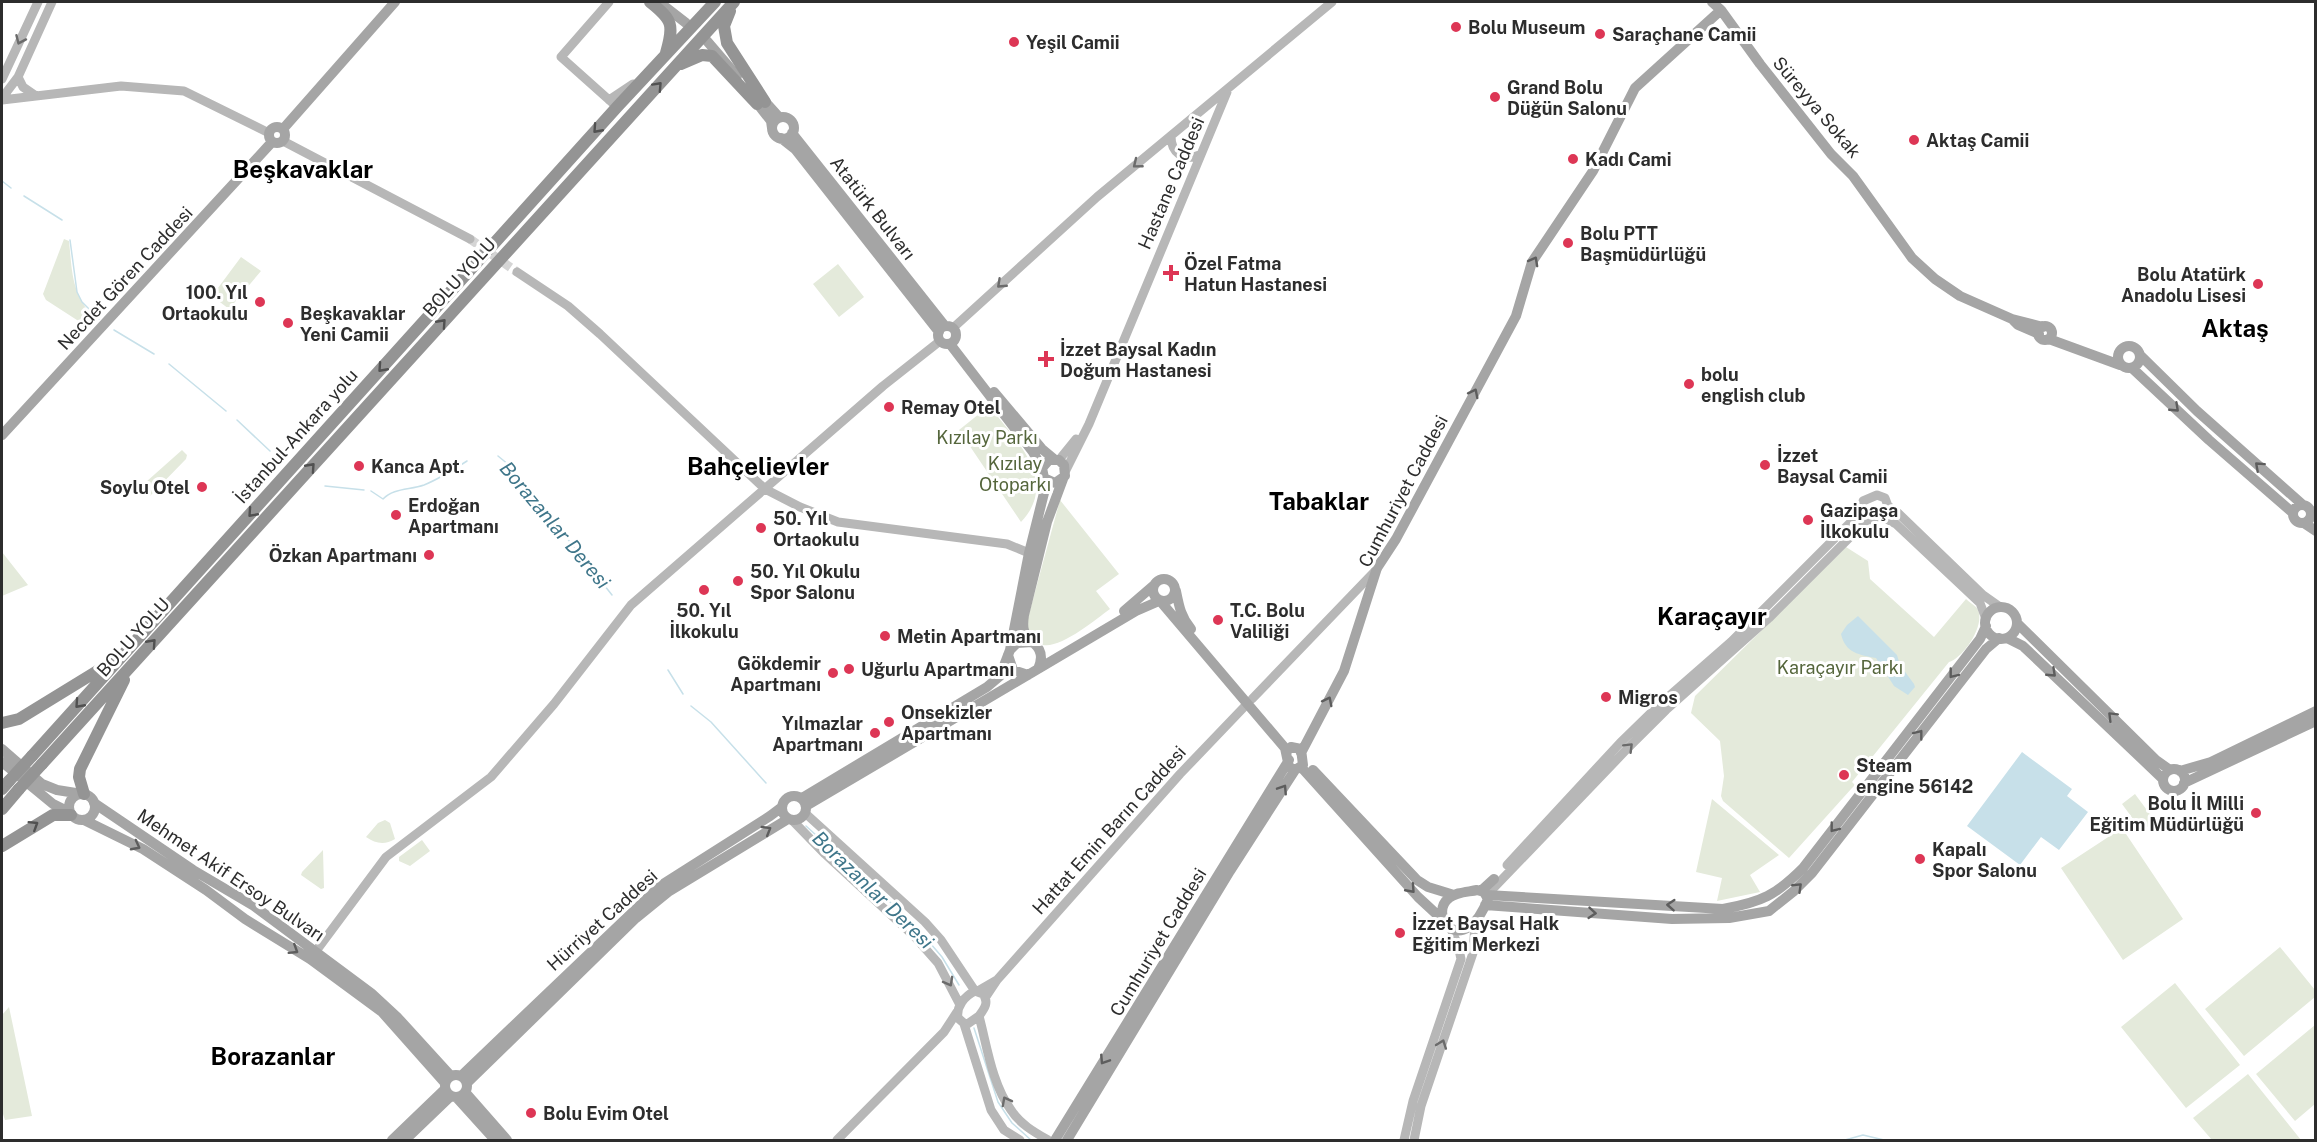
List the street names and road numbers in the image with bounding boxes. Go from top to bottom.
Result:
street label: Süreyya Sokak [1769,52,1865,162]
street label: Hastane Caddesi [1134,114,1208,252]
street label: Atatürk Bulvarı [826,152,920,264]
street label: Necdet Gören Caddesi [53,202,197,354]
street label: BOLU YOLU [418,233,500,321]
street label: İstanbul-Ankara yolu [230,364,362,507]
street label: Cumhuriyet Caddesi [1354,411,1452,571]
street label: BOLU YOLU [92,593,174,681]
street label: Hattat Emin Barın Caddesi [1028,742,1190,918]
street label: Mehmet Akif Ersoy Bulvarı [134,805,328,945]
street label: Cumhuriyet Caddesi [1105,864,1211,1020]
street label: Hürriyet Caddesi [543,865,661,975]

